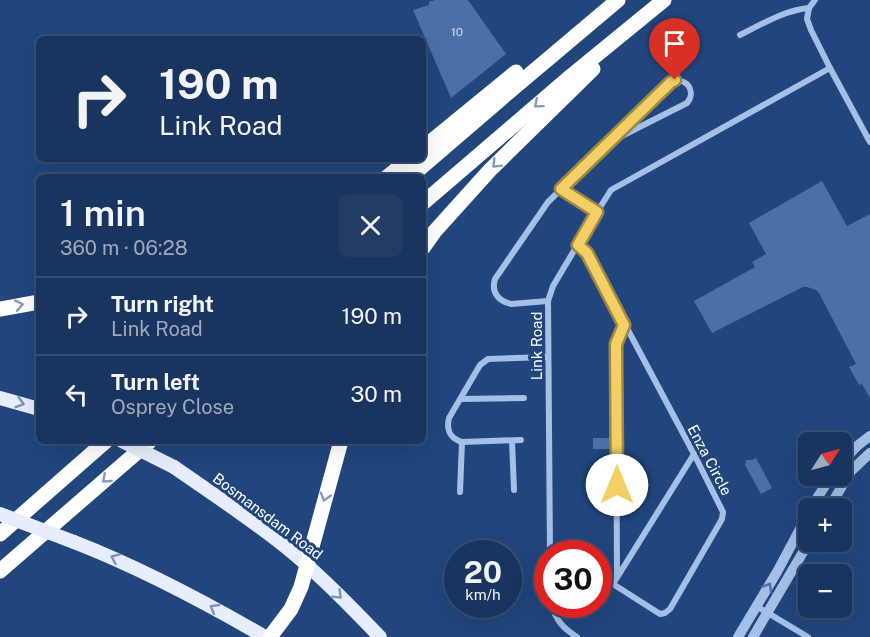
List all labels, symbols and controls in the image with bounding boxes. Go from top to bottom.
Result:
pin [649,18,700,80]
house number: 10 [451,25,463,39]
icon: arrive [658,27,691,60]
text: 190 m [159,59,279,108]
icon: right [60,60,138,138]
one-way arrow [534,97,545,108]
text: Link Road [159,109,283,141]
one-way arrow [492,157,503,168]
text: 1 min [60,192,146,234]
button: close [339,194,402,257]
text: 360 m · 06:28 [60,236,188,260]
text: Turn right [111,291,214,317]
one-way arrow [14,299,24,312]
icon: right [60,300,93,333]
text: 190 m [342,303,402,329]
street label: Link Road [528,312,545,380]
text: Link Road [111,317,203,341]
text: Turn left [111,369,200,395]
icon: left [60,378,93,411]
text: 30 m [350,381,402,407]
text: Osprey Close [111,395,234,419]
one-way arrow [14,396,24,408]
street label: Enza Circle [684,422,736,498]
north arrow [798,432,852,486]
map controls [798,432,852,618]
position arrow [585,453,649,517]
street label: Bosmansdam Road [210,469,326,563]
one-way arrow [102,472,112,483]
one-way arrow [320,491,332,502]
button: + [798,498,852,552]
speed limit sign: 30 [534,540,612,618]
one-way arrow [111,554,122,566]
text: 20 [464,554,502,590]
button: − [798,564,852,618]
one-way arrow [761,583,772,593]
text: km/h [465,586,501,603]
one-way arrow [331,587,342,598]
one-way arrow [210,604,220,615]

